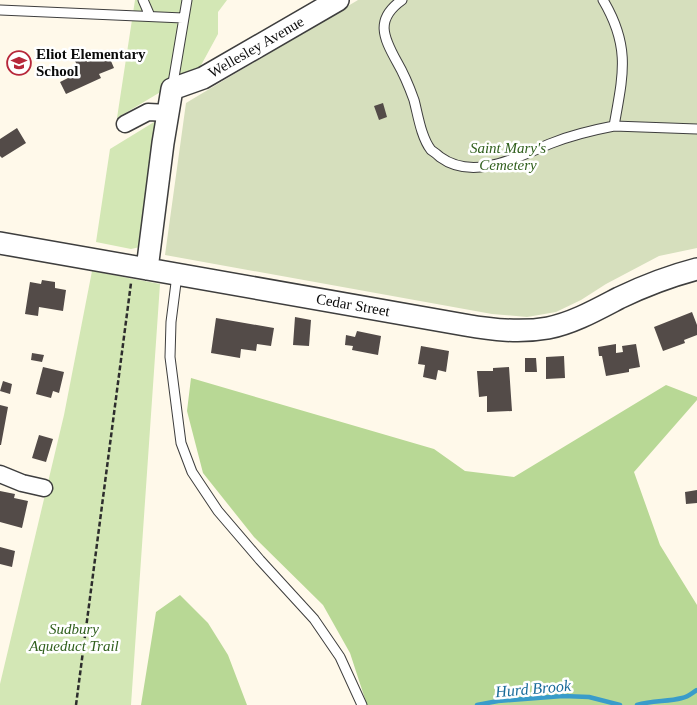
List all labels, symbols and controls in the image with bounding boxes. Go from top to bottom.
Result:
street label: Wellesley Avenue [206,13,307,81]
place label: Eliot Elementary School [36,46,146,79]
school or university icon: Eliot Elementary School [6,50,32,76]
park label: Saint Mary's Cemetery [470,140,546,173]
street label: Cedar Street [315,291,392,319]
park label: Sudbury Aqueduct Trail [28,621,119,654]
water label: Hurd Brook [494,677,572,700]

